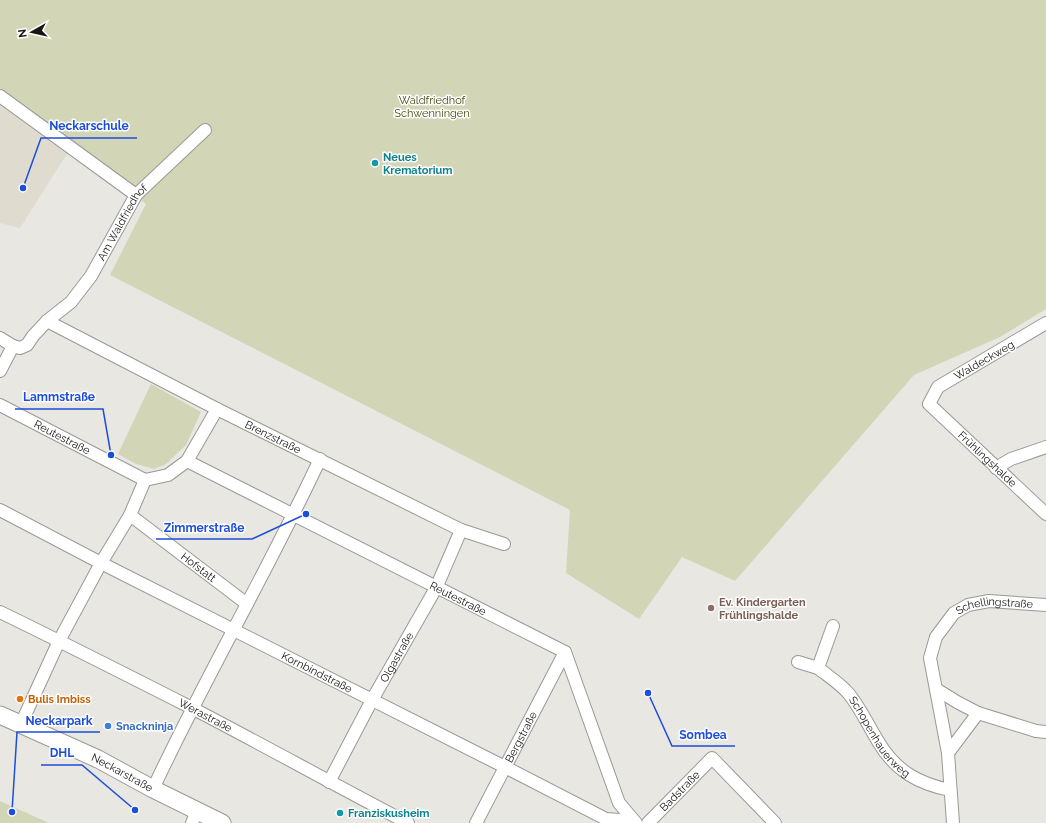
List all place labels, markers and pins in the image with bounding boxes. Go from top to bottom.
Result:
callout: Neckarschule [41,114,137,138]
place label: Neues Krematorium [383,151,453,177]
marker: Neues Krematorium [370,158,380,168]
callout: Lammstraße [15,385,103,409]
callout: Zimmerstraße [156,515,252,539]
place label: Ev. Kindergarten Frühlingshalde [719,596,806,622]
marker: Ev. Kindergarten Frühlingshalde [706,603,716,613]
place label: Bulis Imbiss [28,693,91,706]
marker: Bulis Imbiss [15,694,25,704]
callout: Neckarpark [17,708,100,732]
place label: Snackninja [116,720,173,733]
marker: Snackninja [103,721,113,731]
callout: Sombea [672,722,735,746]
callout: DHL [41,741,82,765]
place label: Franziskusheim [348,807,430,820]
marker: Franziskusheim [335,808,345,818]

